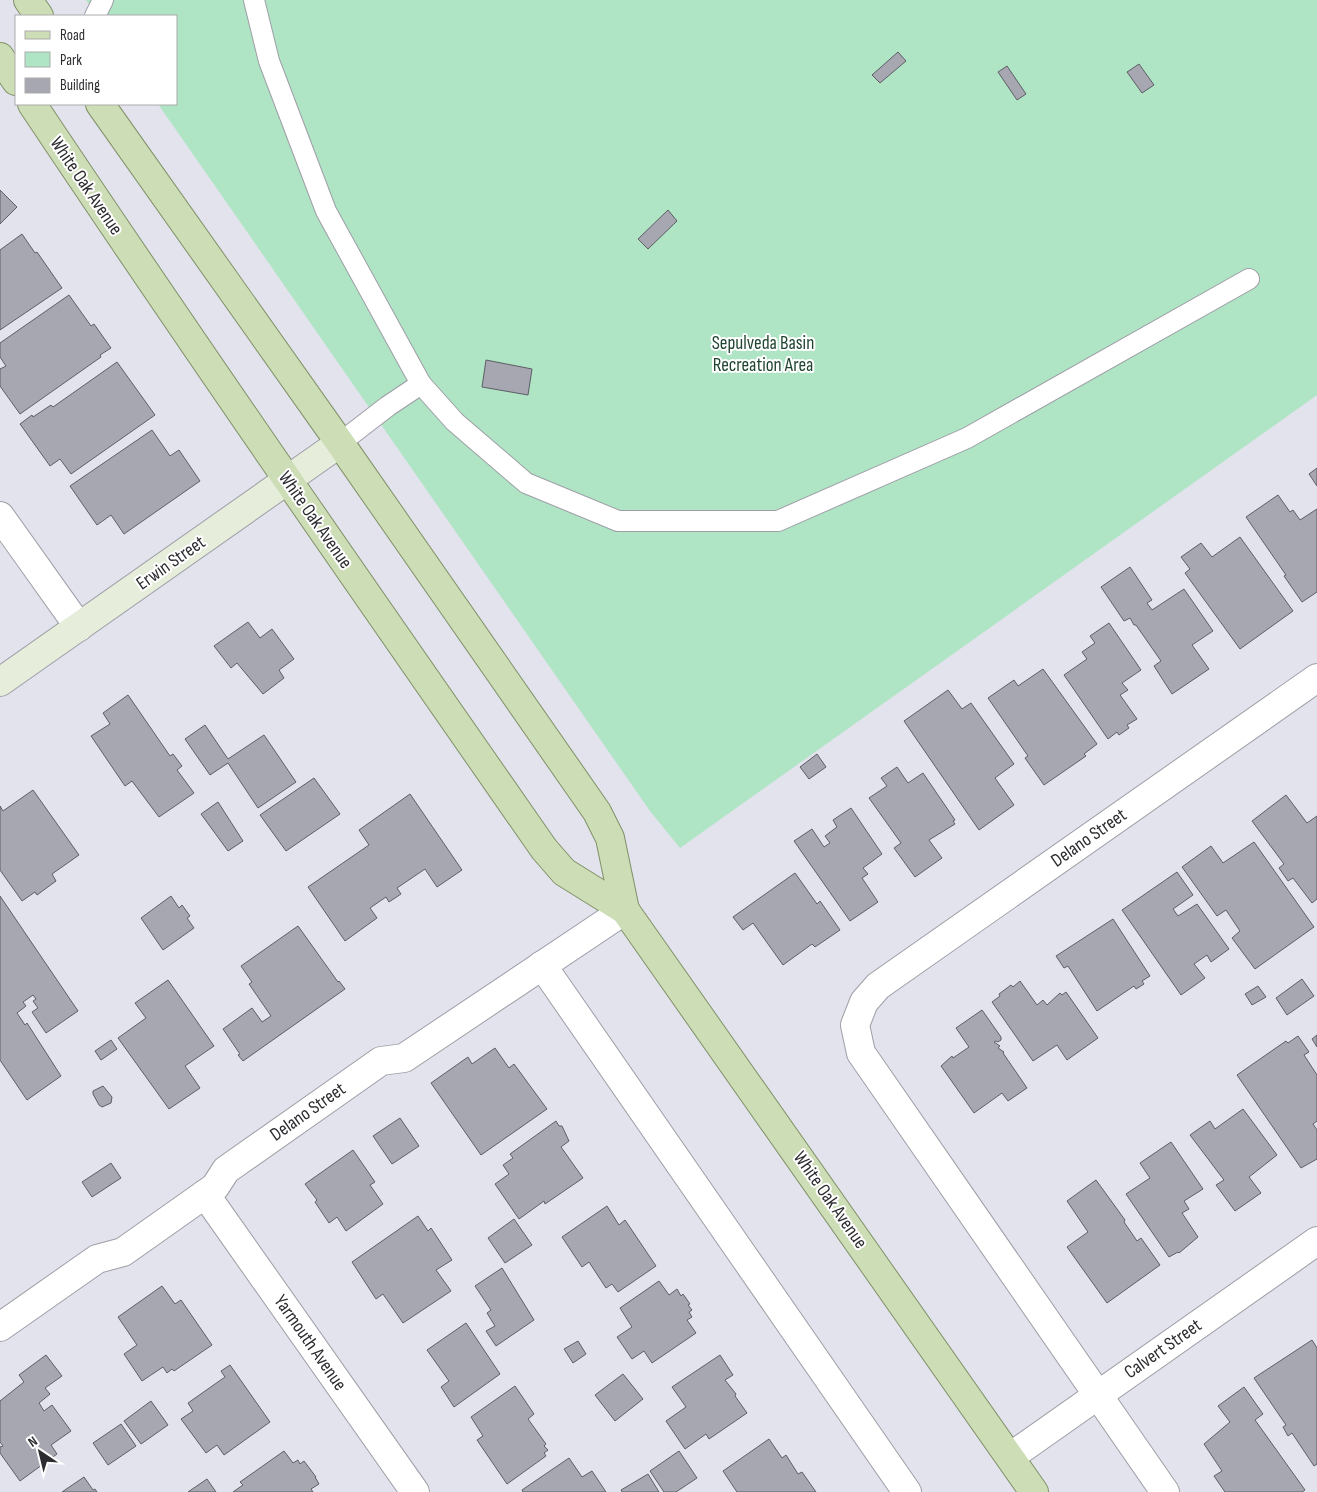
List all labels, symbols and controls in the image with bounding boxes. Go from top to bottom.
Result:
legend [15,15,178,105]
text: Road [60,26,85,45]
text: Park [60,51,82,70]
text: Building [60,76,100,95]
street label: White Oak Avenue [45,132,127,240]
park label: Sepulveda Basin Recreation Area [712,332,814,377]
street label: White Oak Avenue [273,467,357,573]
street label: Erwin Street [132,531,210,595]
street label: Delano Street [1047,804,1131,872]
street label: Delano Street [266,1078,350,1146]
street label: White Oak Avenue [788,1147,872,1253]
street label: Yarmouth Avenue [269,1291,351,1395]
street label: Calvert Street [1120,1314,1206,1384]
north arrow [15,1427,65,1477]
text: N [25,1433,41,1451]

